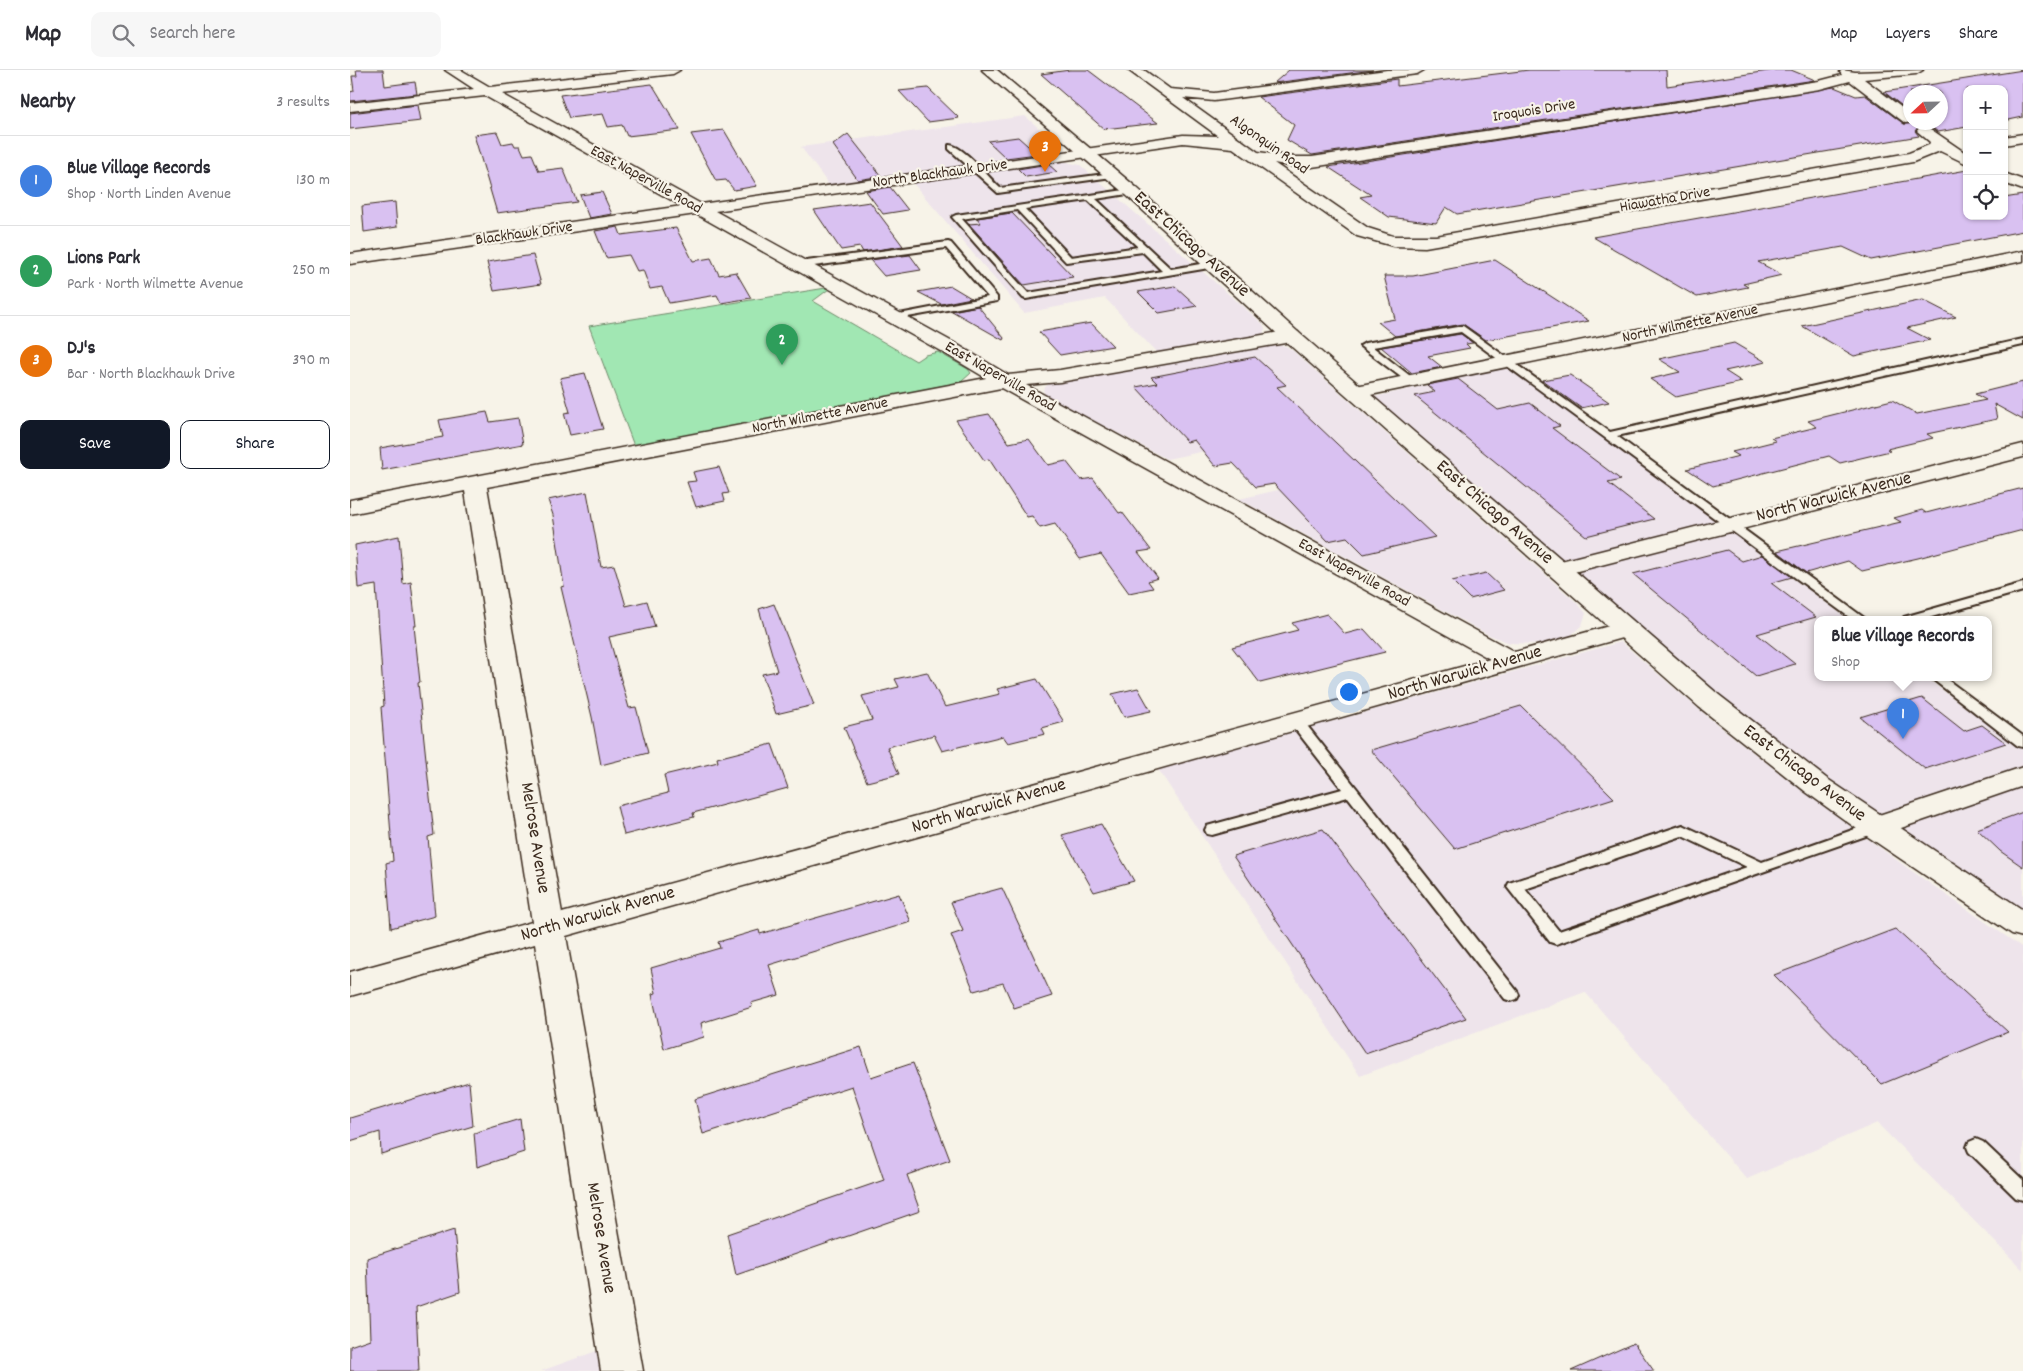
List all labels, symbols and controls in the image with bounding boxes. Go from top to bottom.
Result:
search box [91,12,441,57]
text: Map [25,18,61,52]
icon: search [109,21,137,49]
text: Search here [149,21,235,48]
text: Map [1830,22,1857,47]
text: Layers [1885,22,1931,47]
text: Share [1959,22,1998,47]
north arrow [1903,85,1948,130]
map controls [1963,85,2008,220]
button: + [1963,85,2008,130]
text: Nearby [20,88,75,118]
text: 3 results [276,91,330,114]
street label: Iroquois Drive [1491,93,1577,129]
street label: Algonquin Road [1225,109,1313,181]
button: − [1963,130,2008,175]
pin: 3 [1029,131,1061,172]
street label: East Naperville Road [586,140,706,220]
street label: North Blackhawk Drive [871,153,1009,195]
text: Blue Village Records [67,156,211,183]
text: 1 [34,169,38,192]
text: 130 m [296,169,330,192]
button: locate [1963,175,2008,220]
street label: Hiawatha Drive [1618,181,1712,219]
text: Shop · North Linden Avenue [67,183,231,206]
street label: East Chicago Avenue [1127,185,1255,305]
street label: Blackhawk Drive [474,216,574,252]
text: Lions Park [67,246,140,273]
text: 2 [33,259,40,282]
text: 250 m [292,259,330,282]
text: Park · North Wilmette Avenue [67,273,243,296]
street label: North Wilmette Avenue [1620,298,1760,350]
pin: 2 [766,324,798,365]
text: DJ's [67,336,95,363]
street label: East Naperville Road [940,336,1060,418]
text: 3 [32,349,40,372]
text: 390 m [292,349,330,372]
text: Bar · North Blackhawk Drive [67,363,235,386]
street label: North Wilmette Avenue [750,392,890,440]
button: Save [20,420,170,469]
button: Share [180,420,330,469]
street label: East Chicago Avenue [1429,454,1559,572]
street label: North Warwick Avenue [1753,466,1915,530]
street label: East Naperville Road [1294,533,1414,613]
popup [1814,616,1992,681]
text: Blue Village Records [1831,624,1975,651]
street label: North Warwick Avenue [1385,639,1545,709]
text: Shop [1831,651,1860,674]
your location [1336,679,1362,705]
pin: 1 [1887,698,1919,739]
street label: East Chicago Avenue [1737,719,1871,829]
street label: North Warwick Avenue [909,772,1069,842]
street label: Melrose Avenue [512,780,556,896]
street label: North Warwick Avenue [518,880,678,950]
street label: Melrose Avenue [578,1180,622,1296]

